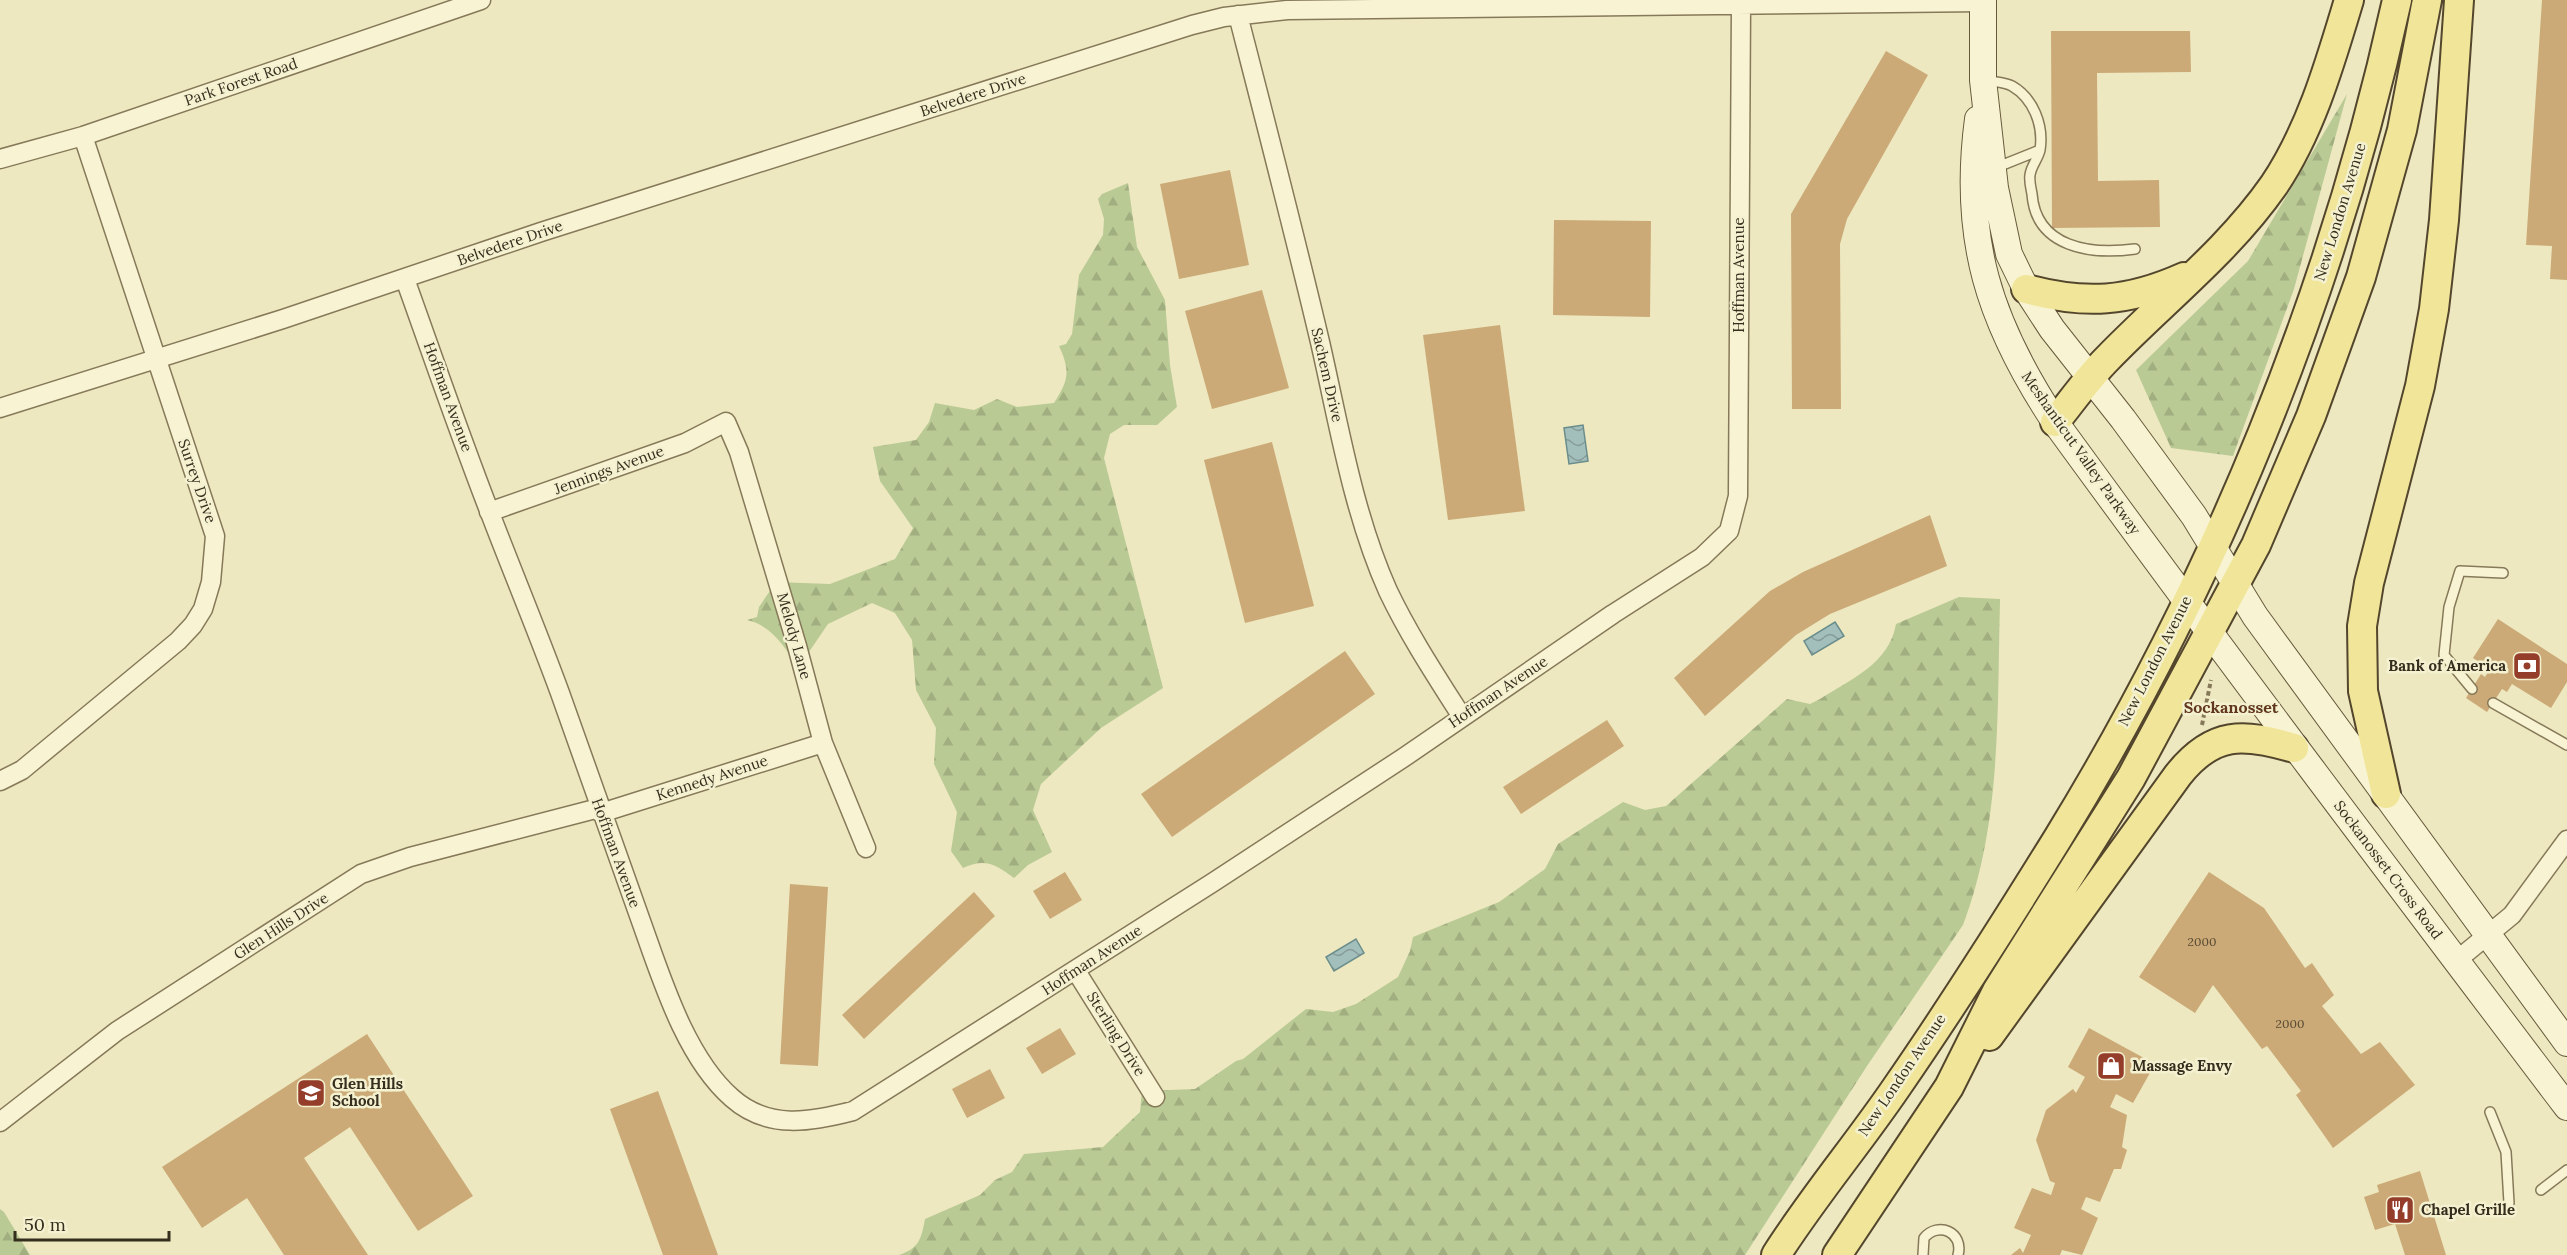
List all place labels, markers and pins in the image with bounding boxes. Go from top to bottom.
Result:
bank icon: Bank of America [2511,650,2543,682]
place label: Bank of America [2388,656,2506,675]
shop icon: Massage Envy [2095,1050,2127,1082]
place label: Massage Envy [2132,1056,2233,1075]
place label: Glen Hills School [332,1074,403,1110]
school or university icon: Glen Hills School [295,1077,327,1109]
restaurant icon: Chapel Grille [2384,1194,2416,1226]
place label: Chapel Grille [2421,1200,2515,1219]

